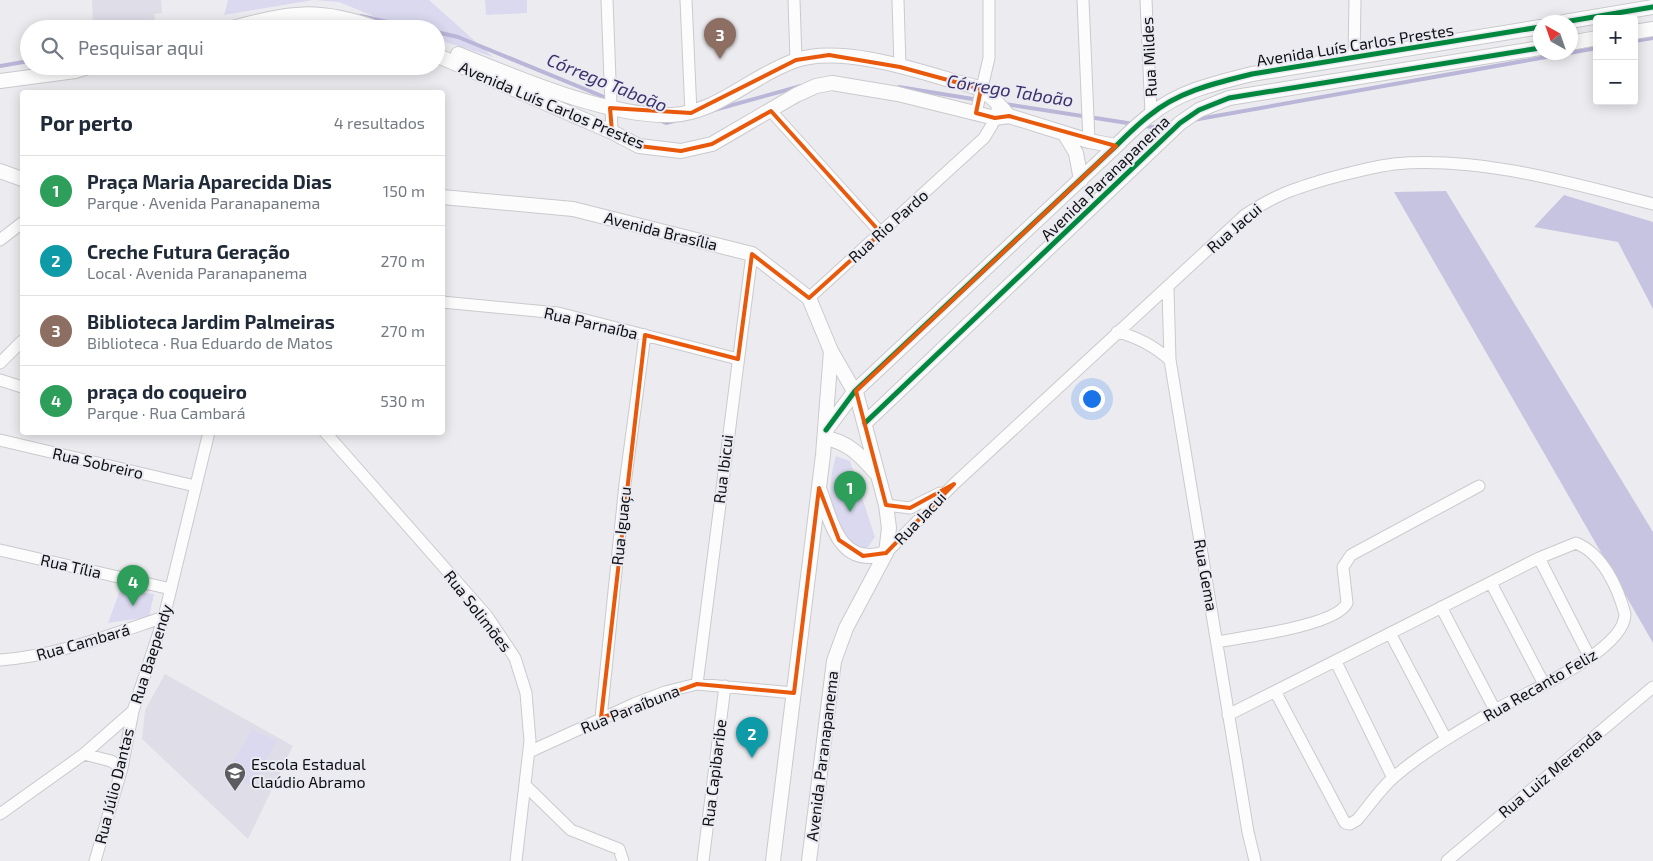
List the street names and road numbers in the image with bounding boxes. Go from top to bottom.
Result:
street label: Rua Mildes [1137,17,1160,97]
street label: Avenida Luís Carlos Prestes [1255,20,1455,69]
street label: Avenida Luís Carlos Prestes [457,57,648,152]
street label: Avenida Paranapanema [1036,111,1173,244]
street label: Rua Rio Pardo [844,185,931,266]
street label: Rua Jacui [1202,199,1265,257]
street label: Avenida Brasília [602,207,720,254]
street label: Rua Parnaíba [542,302,640,343]
street label: Rua Ibicui [709,433,736,505]
street label: Rua Sobreiro [51,443,145,482]
street label: Rua Iguaçu [607,486,635,566]
street label: Rua Jacui [890,487,949,548]
street label: Rua Gema [1191,537,1222,612]
street label: Rua Tília [39,549,103,582]
street label: Rua Solimões [441,566,516,655]
street label: Rua Baependy [126,601,176,706]
street label: Rua Cambará [34,619,132,664]
street label: Rua Recanto Feliz [1479,644,1600,725]
street label: Avenida Paranapanema [802,670,841,842]
street label: Rua Paraíbuna [578,680,682,737]
street label: Rua Capibaribe [697,718,730,828]
street label: Rua Luiz Merenda [1494,724,1605,821]
street label: Rua Júlio Dantas [90,726,137,846]

